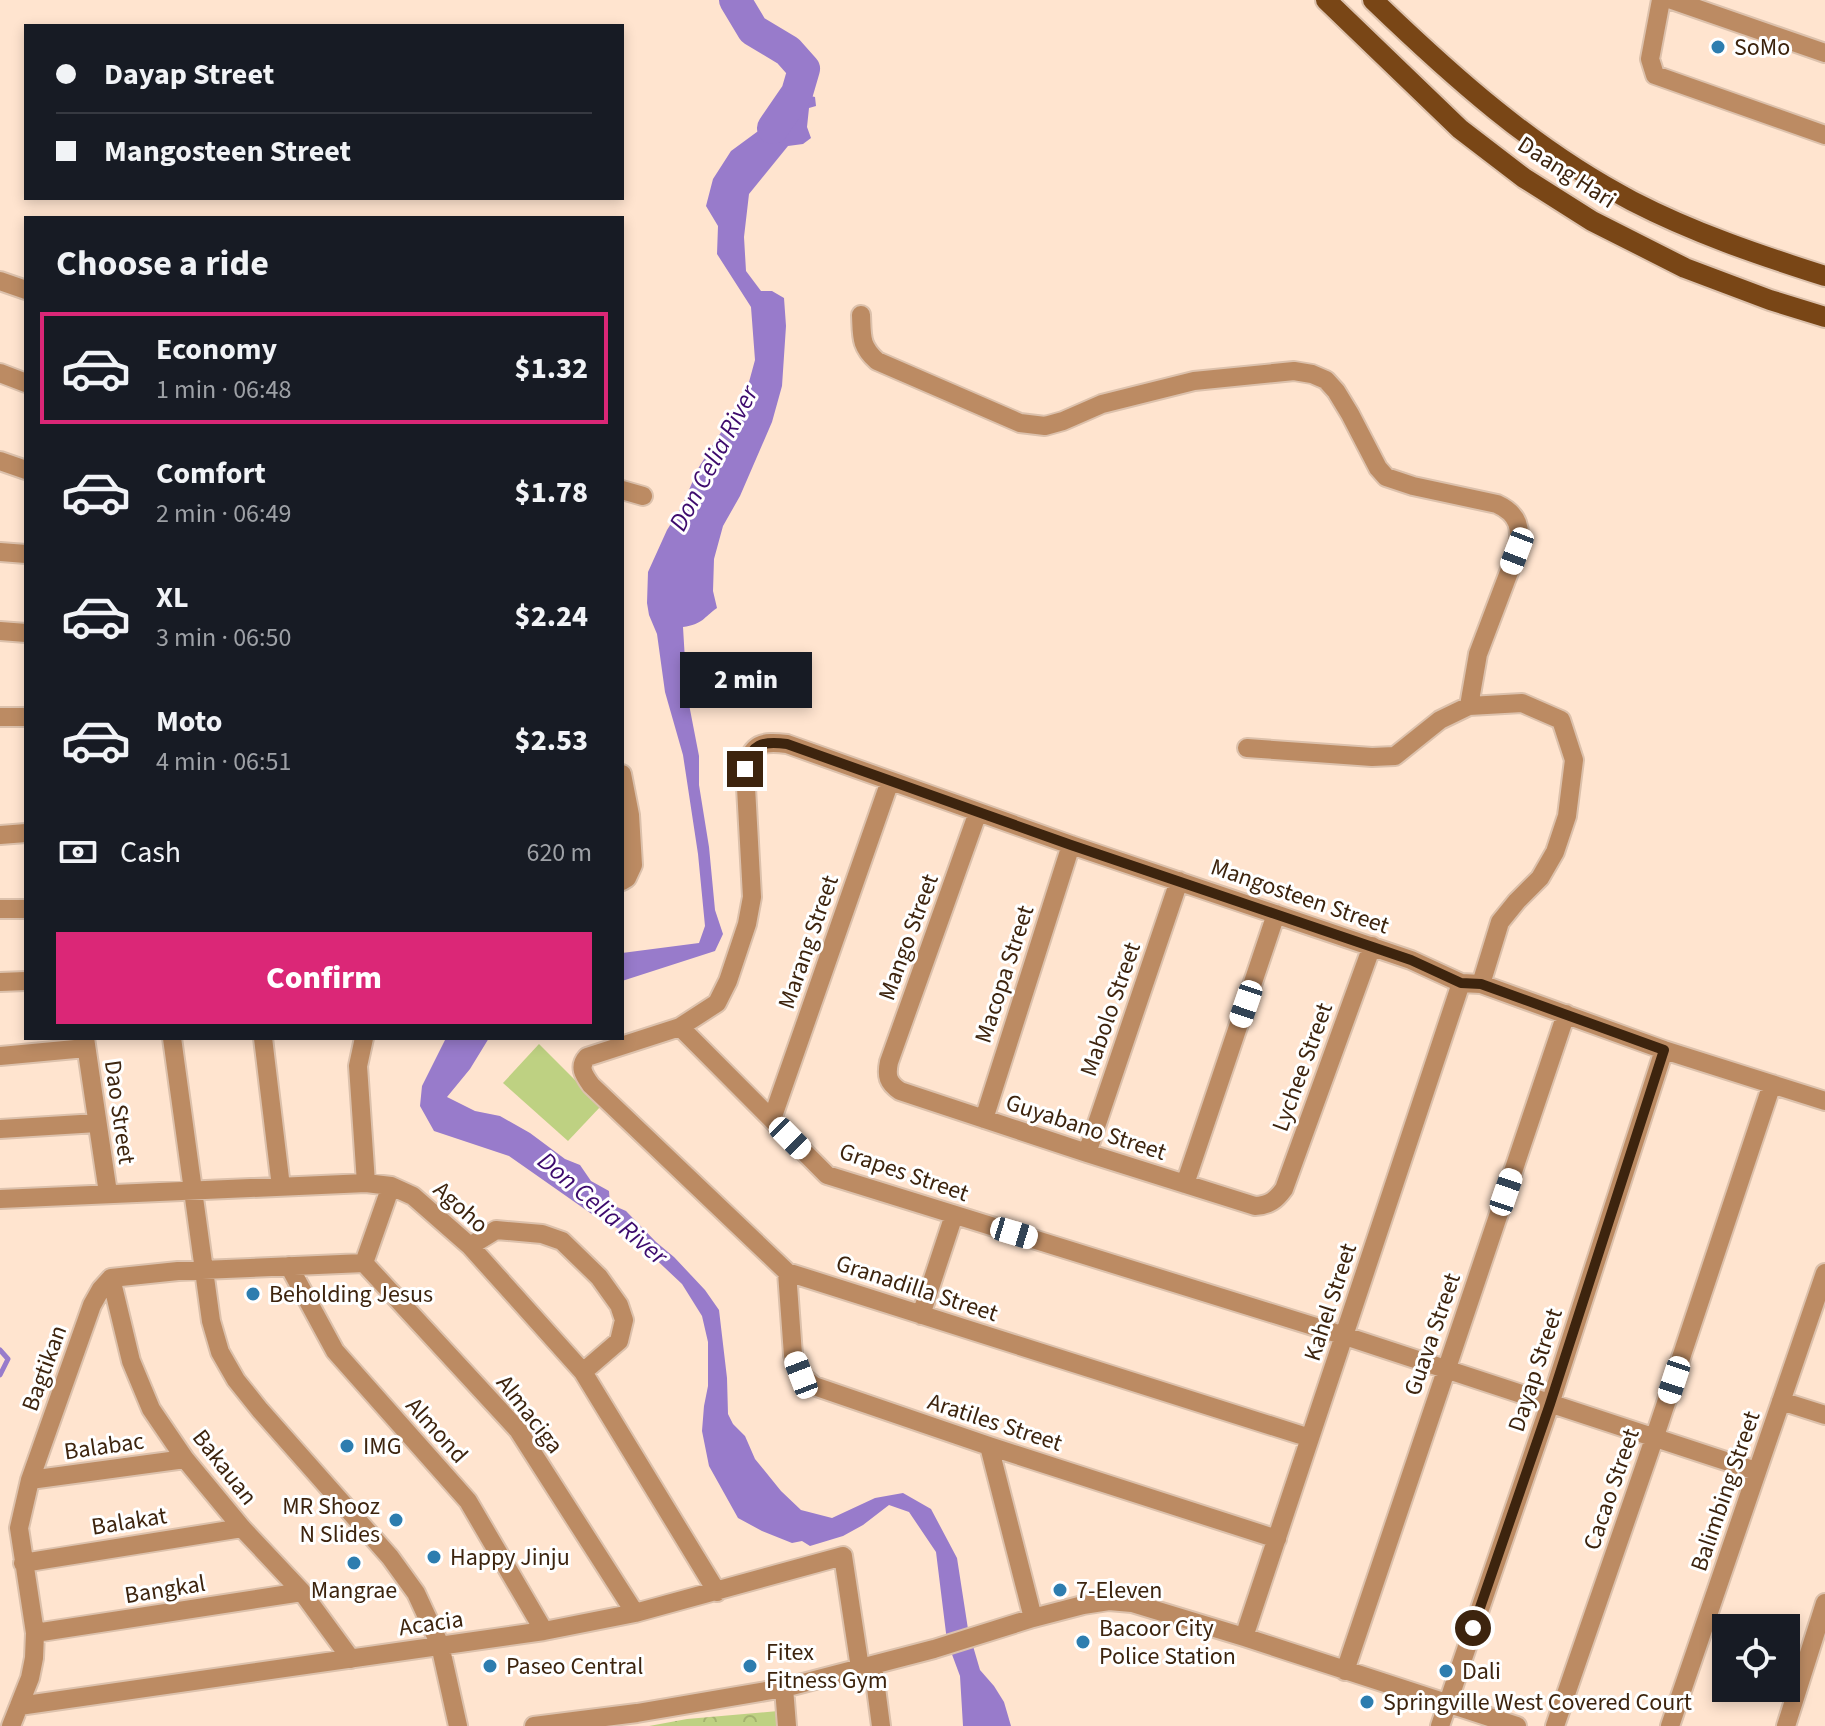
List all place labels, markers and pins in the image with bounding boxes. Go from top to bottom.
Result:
place label: SoMo [1734,30,1790,65]
marker: SoMo [1709,38,1727,56]
place label: Beholding Jesus [269,1277,433,1312]
marker: Beholding Jesus [244,1285,262,1303]
place label: IMG [363,1429,402,1464]
marker: IMG [338,1437,356,1455]
place label: MR Shooz N Slides [282,1489,380,1552]
marker: MR Shooz N Slides [387,1511,405,1529]
place label: Happy Jinju [450,1540,570,1575]
marker: Happy Jinju [425,1548,443,1566]
marker: Mangrae [345,1554,363,1572]
place label: Mangrae [311,1573,397,1608]
place label: 7-Eleven [1076,1573,1162,1608]
marker: 7-Eleven [1051,1581,1069,1599]
place label: Bacoor City Police Station [1099,1611,1236,1674]
marker: Bacoor City Police Station [1074,1633,1092,1651]
place label: Fitex Fitness Gym [766,1635,888,1698]
place label: Paseo Central [506,1649,643,1684]
place label: Dali [1462,1654,1501,1689]
marker: Paseo Central [481,1657,499,1675]
marker: Fitex Fitness Gym [741,1657,759,1675]
marker: Dali [1437,1662,1455,1680]
place label: Springville West Covered Court [1383,1685,1692,1720]
marker: Springville West Covered Court [1358,1693,1376,1711]

